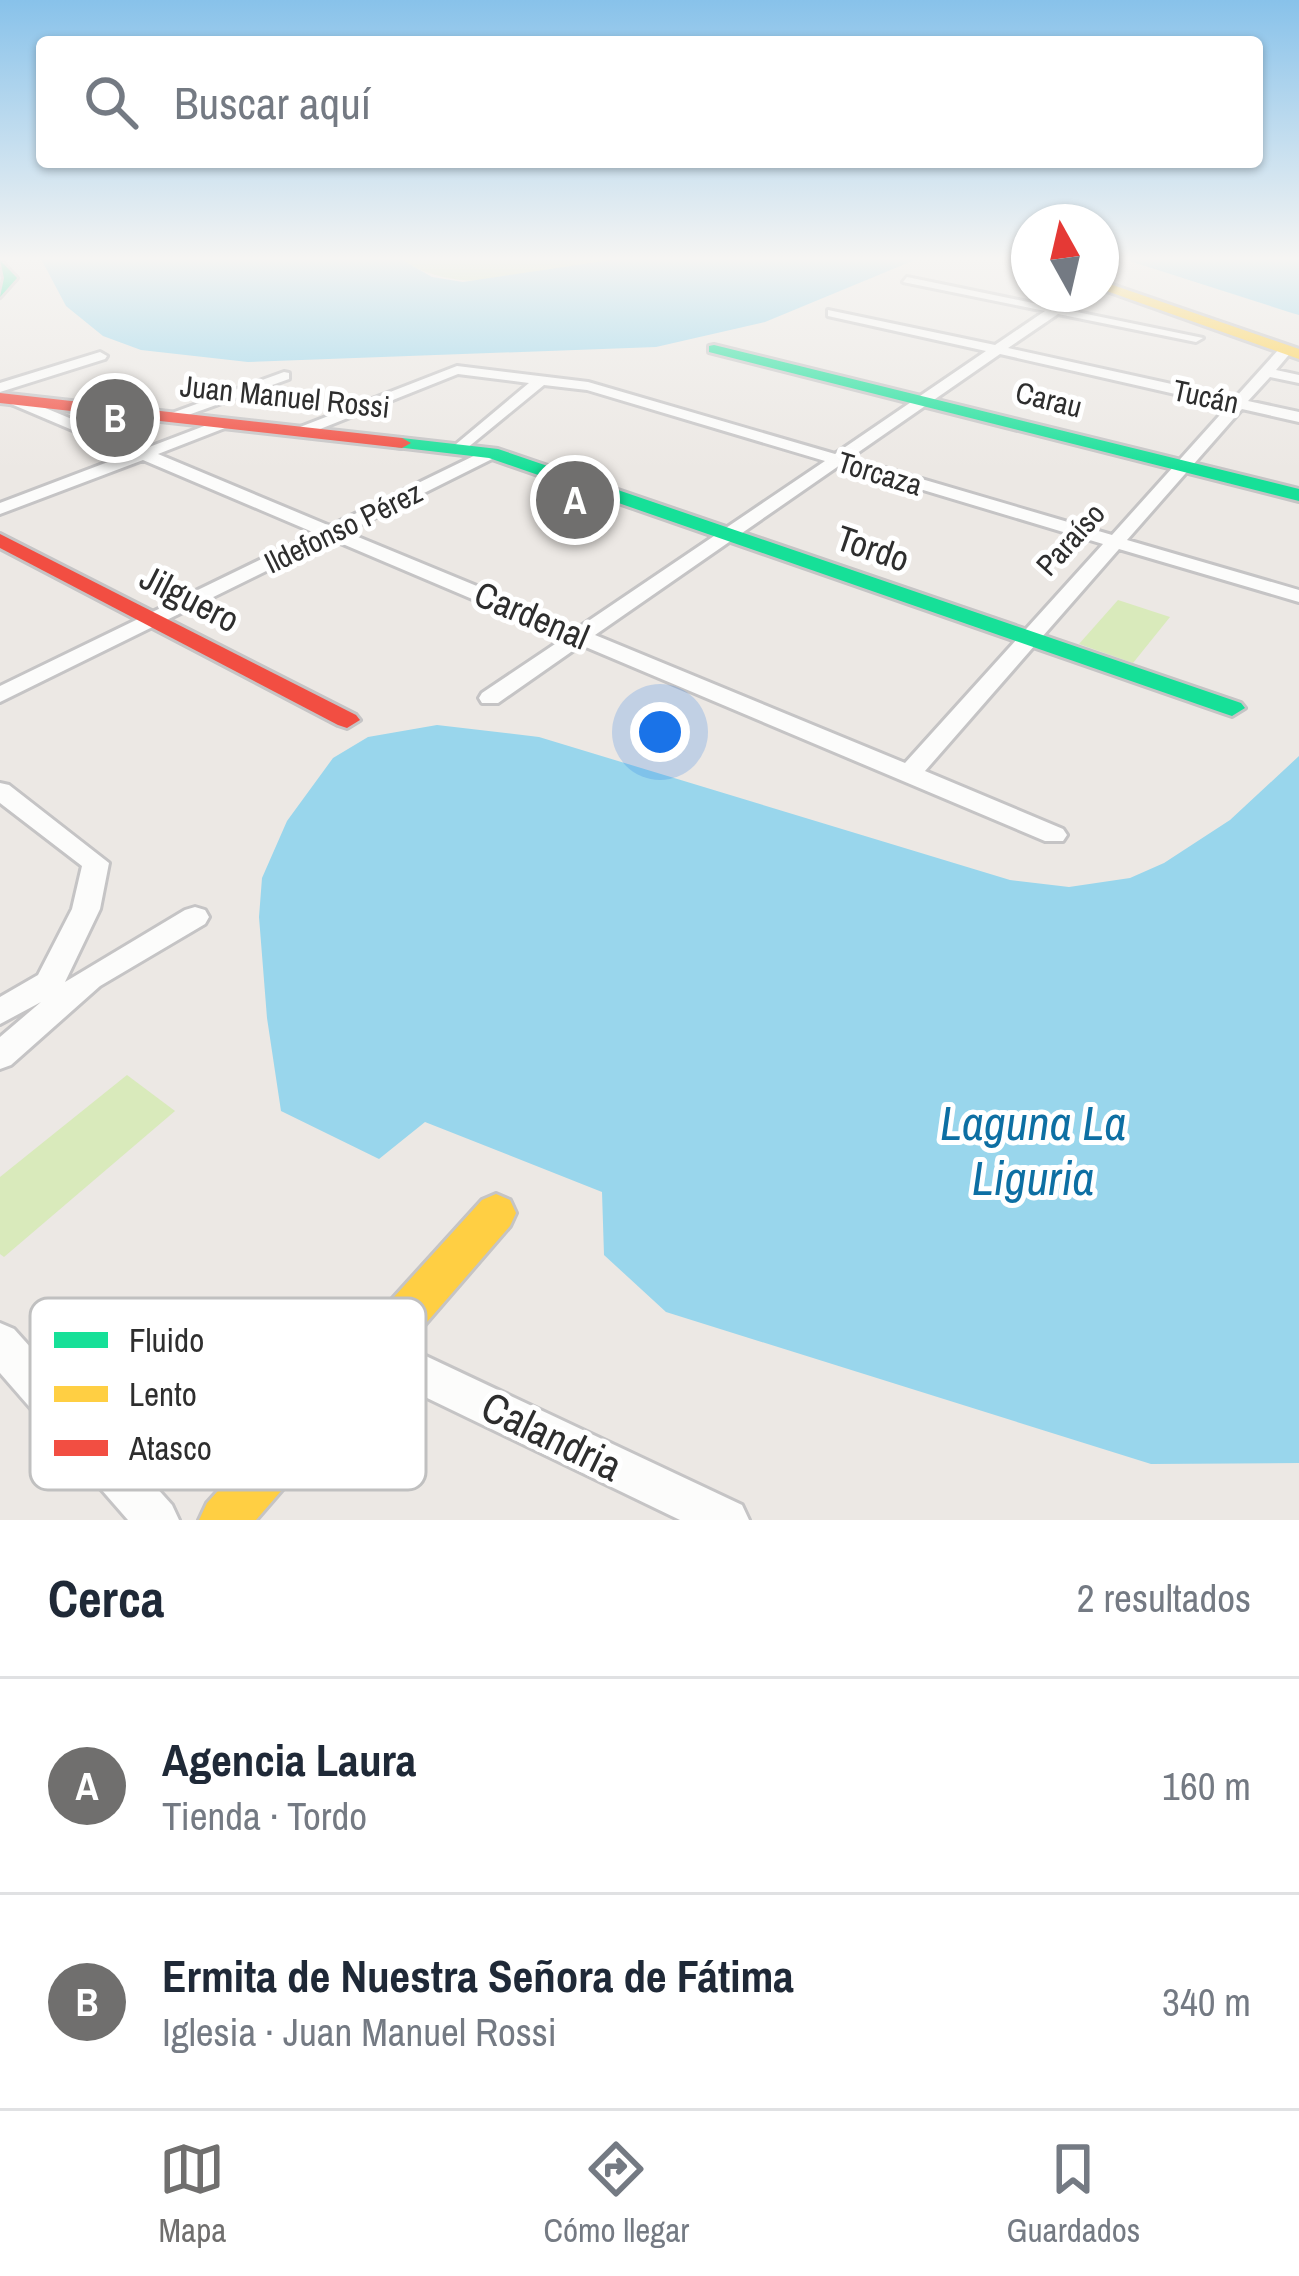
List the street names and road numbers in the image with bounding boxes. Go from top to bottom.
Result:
street label: Juan Manuel Rossi [178,365,392,427]
street label: Tucán [1169,370,1243,422]
street label: Carau [1012,371,1086,427]
street label: Torcaza [833,441,927,505]
street label: Ildefonso Pérez [257,472,429,582]
street label: Paraíso [1027,494,1113,584]
street label: Tordo [830,513,916,583]
street label: Jilguero [132,553,248,643]
street label: Cardenal [467,570,597,660]
street label: Calandria [473,1378,631,1494]

